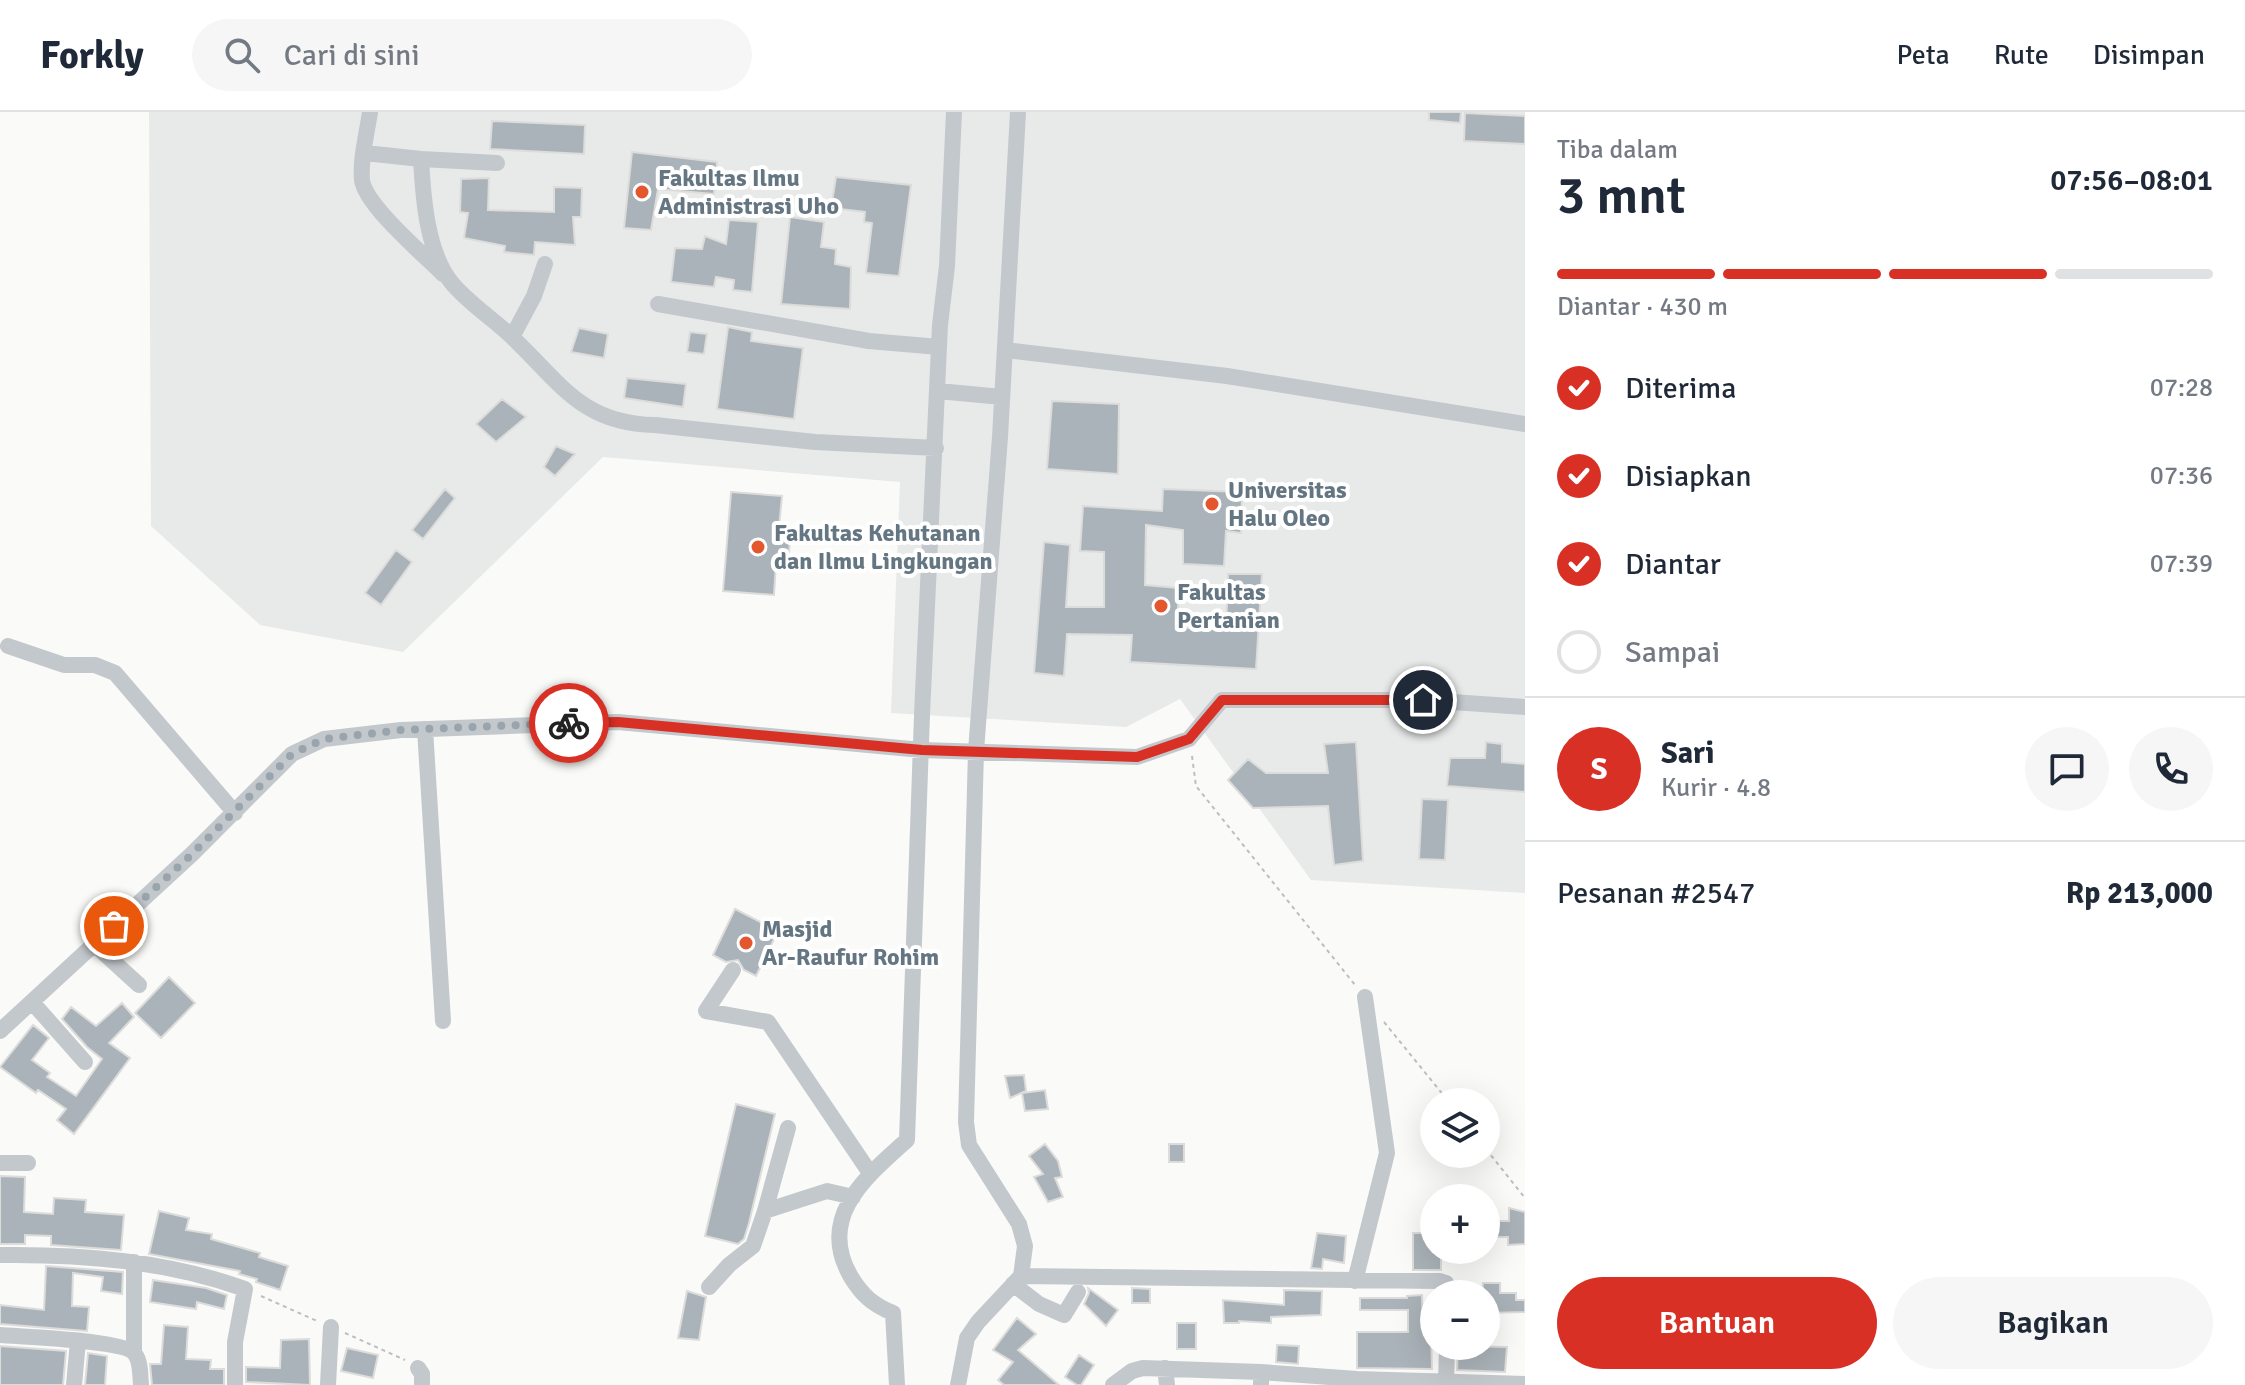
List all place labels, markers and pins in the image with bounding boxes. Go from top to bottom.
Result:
place label: Fakultas Ilmu Administrasi Uho [658,163,839,221]
marker: Fakultas Ilmu Administrasi Uho [633,183,651,201]
place label: Universitas Halu Oleo [1228,475,1347,533]
marker: Universitas Halu Oleo [1203,495,1221,513]
place label: Fakultas Kehutanan dan Ilmu Lingkungan [774,518,993,576]
marker: Fakultas Kehutanan dan Ilmu Lingkungan [749,538,767,556]
place label: Fakultas Pertanian [1177,577,1280,635]
marker: Fakultas Pertanian [1152,597,1170,615]
pin [1389,666,1457,734]
pin [80,892,148,960]
place label: Masjid Ar-Raufur Rohim [762,914,939,972]
marker: Masjid Ar-Raufur Rohim [737,934,755,952]

